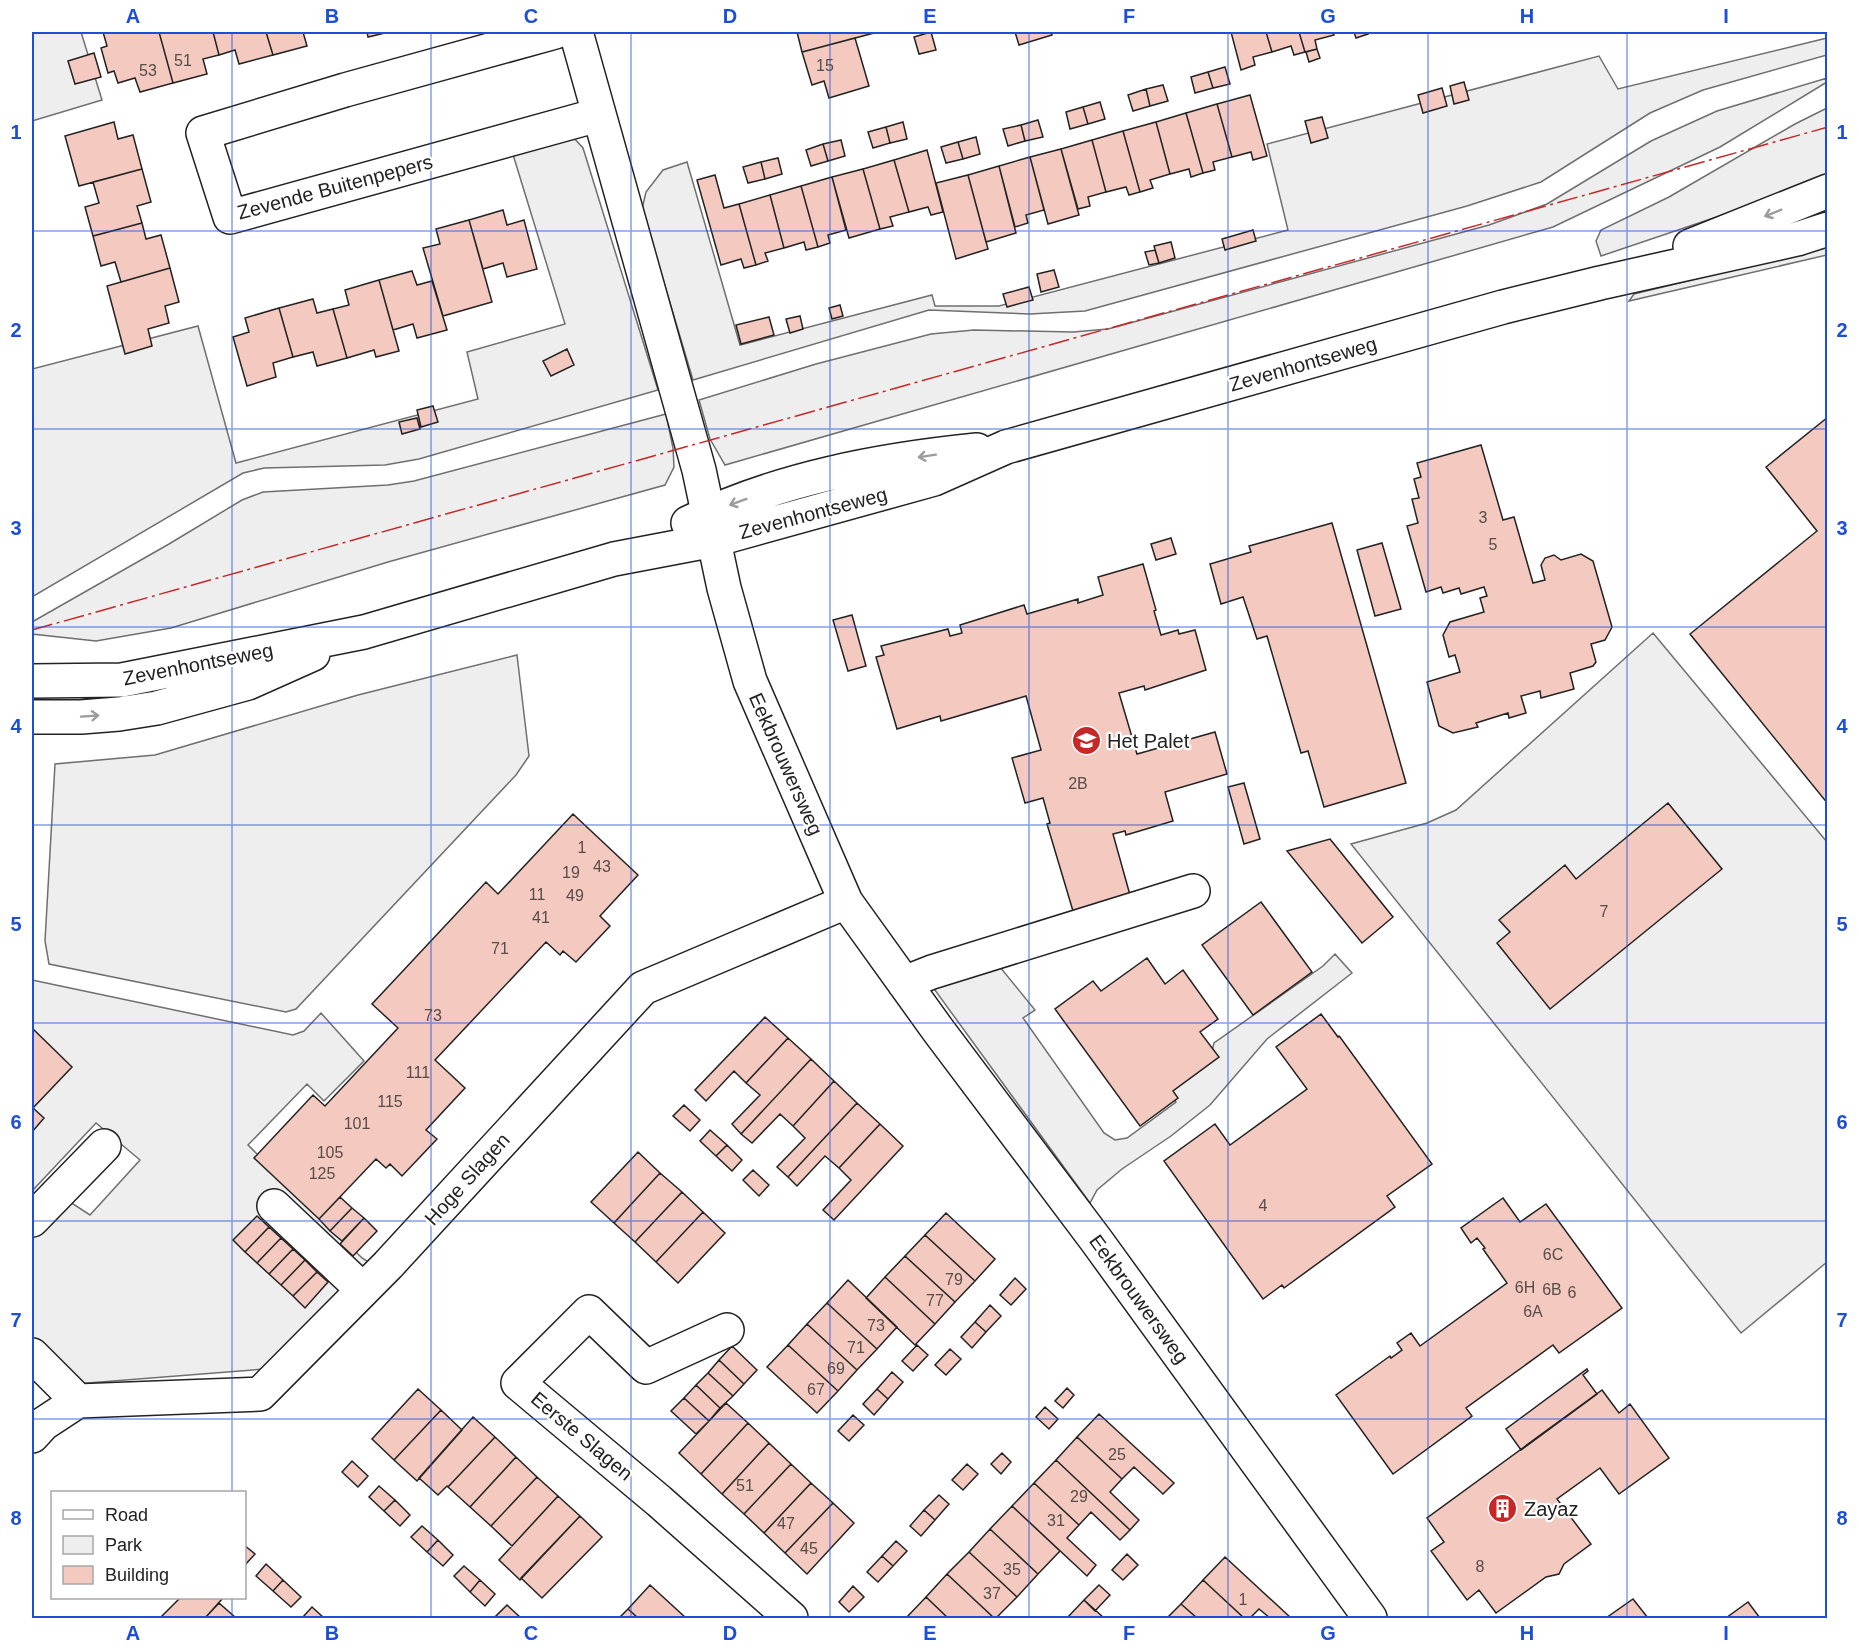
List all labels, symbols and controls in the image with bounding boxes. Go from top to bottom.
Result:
text: A [126,5,140,27]
text: B [325,5,339,27]
text: C [524,5,538,27]
text: D [723,5,737,27]
text: E [923,5,937,27]
text: F [1123,5,1135,27]
text: G [1320,5,1336,27]
text: H [1520,5,1534,27]
text: I [1723,5,1729,27]
house number: 51 [174,52,192,69]
house number: 15 [816,57,834,74]
house number: 53 [139,62,157,79]
text: 1 [10,121,22,143]
text: 1 [1836,121,1848,143]
street label: Zevende Buitenpepers [235,150,435,224]
one-way arrow [1765,208,1783,219]
text: 2 [10,319,22,341]
text: 2 [1836,319,1848,341]
street label: Zevenhontseweg [1227,332,1379,396]
one-way arrow [917,451,937,462]
street label: Zevenhontseweg [737,483,889,543]
one-way arrow [729,498,748,509]
house number: 3 [1479,509,1488,526]
text: 3 [10,517,22,539]
text: 3 [1836,517,1848,539]
house number: 5 [1489,536,1498,553]
street label: Zevenhontseweg [121,639,275,689]
street label: Eekbrouwersweg [745,689,827,839]
one-way arrow [79,711,99,722]
text: 4 [10,715,22,737]
text: 4 [1836,715,1848,737]
school or university icon: Het Palet [1070,725,1102,757]
place label: Het Palet [1107,730,1190,752]
house number: 2B [1068,775,1088,792]
house number: 1 [578,839,587,856]
house number: 43 [593,858,611,875]
house number: 19 [562,864,580,881]
house number: 11 [529,886,545,903]
house number: 49 [566,887,584,904]
house number: 7 [1600,903,1609,920]
house number: 41 [532,909,550,926]
text: 5 [10,913,22,935]
text: 5 [1836,913,1848,935]
house number: 71 [491,940,509,957]
house number: 73 [424,1007,442,1024]
house number: 111 [406,1064,430,1081]
house number: 115 [377,1093,403,1110]
text: 6 [10,1111,22,1133]
text: 6 [1836,1111,1848,1133]
house number: 101 [344,1115,370,1132]
street label: Hoge Slagen [420,1129,514,1229]
house number: 105 [317,1144,343,1161]
house number: 125 [309,1165,335,1182]
house number: 4 [1259,1197,1268,1214]
street label: Eekbrouwersweg [1085,1230,1193,1368]
house number: 6C [1543,1246,1563,1263]
house number: 79 [945,1271,963,1288]
house number: 6H [1515,1279,1535,1296]
house number: 6B [1542,1281,1562,1298]
house number: 6 [1568,1284,1577,1301]
house number: 77 [926,1292,944,1309]
house number: 6A [1523,1303,1543,1320]
text: 7 [10,1309,22,1331]
text: 7 [1836,1309,1848,1331]
house number: 73 [867,1317,885,1334]
house number: 71 [847,1339,865,1356]
house number: 69 [827,1360,845,1377]
house number: 67 [807,1381,825,1398]
street label: Eerste Slagen [527,1387,637,1485]
house number: 25 [1108,1446,1126,1463]
house number: 51 [736,1477,754,1494]
house number: 29 [1070,1488,1088,1505]
legend [51,1491,246,1599]
building icon: Zayaz [1487,1493,1519,1525]
place label: Zayaz [1524,1498,1578,1520]
text: Road [105,1505,148,1525]
text: 8 [10,1507,22,1529]
text: 8 [1836,1507,1848,1529]
house number: 31 [1047,1512,1065,1529]
house number: 47 [777,1515,795,1532]
text: Park [105,1535,143,1555]
house number: 45 [800,1540,818,1557]
house number: 8 [1476,1558,1485,1575]
house number: 35 [1003,1561,1021,1578]
text: Building [105,1565,169,1585]
house number: 37 [983,1585,1001,1602]
house number: 1 [1239,1591,1248,1608]
text: A [126,1622,140,1644]
text: B [325,1622,339,1644]
text: C [524,1622,538,1644]
text: D [723,1622,737,1644]
text: E [923,1622,937,1644]
text: F [1123,1622,1135,1644]
text: G [1320,1622,1336,1644]
text: H [1520,1622,1534,1644]
text: I [1723,1622,1729,1644]

